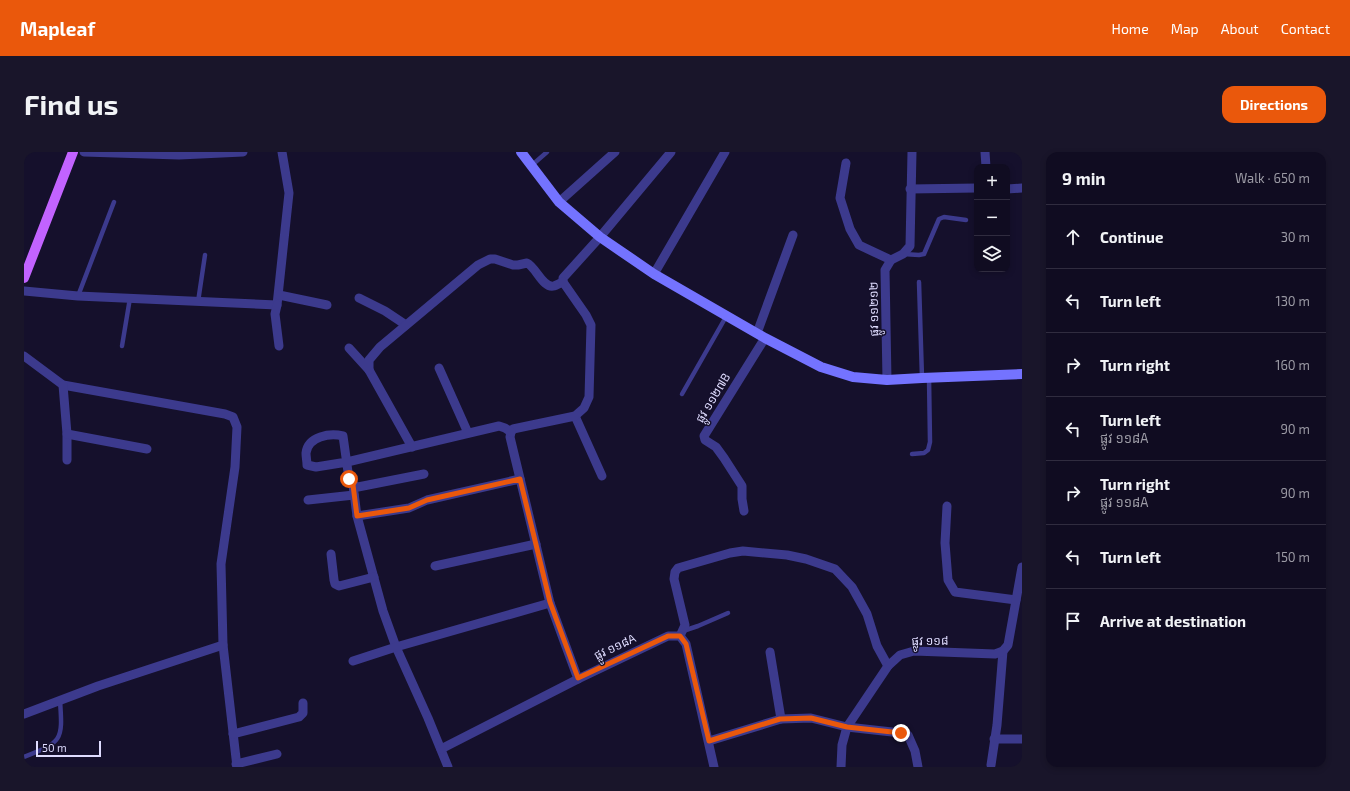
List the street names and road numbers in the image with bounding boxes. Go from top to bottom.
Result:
street label: ផ្លូវ ១១២១២ [866,281,885,337]
street label: ផ្លូវ ១១២៧B [692,370,736,427]
street label: ផ្លូវ ១១៨A [591,630,640,666]
street label: ផ្លូវ ១១៨ [911,633,949,652]

